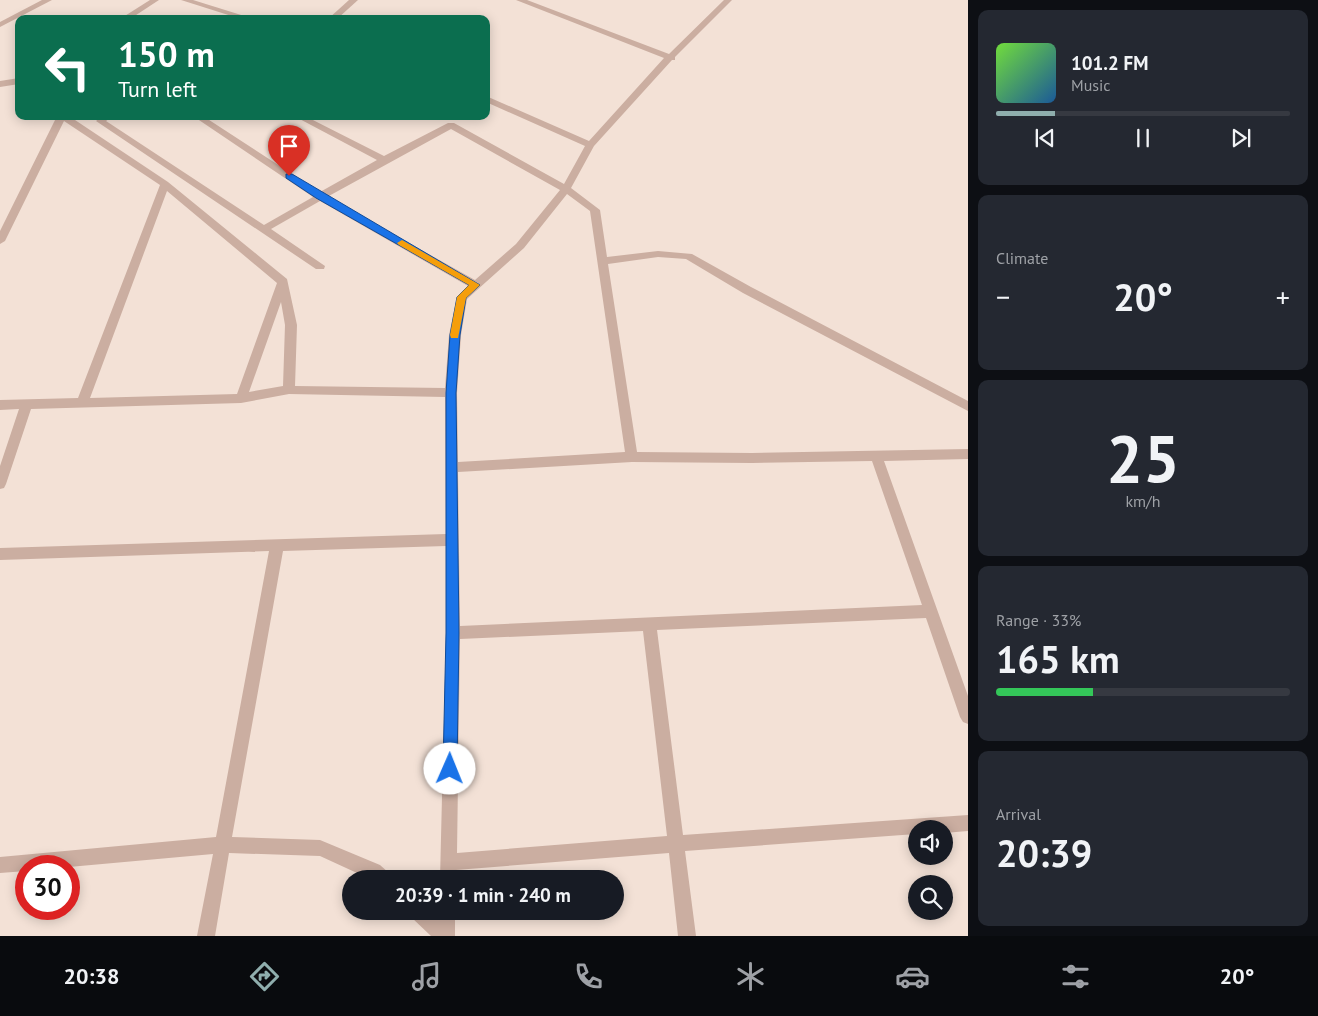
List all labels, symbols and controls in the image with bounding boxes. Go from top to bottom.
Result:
text: 150 m [118,31,215,77]
icon: left [35,35,100,100]
text: 101.2 FM [1071,51,1148,75]
text: Turn left [118,75,197,103]
text: Music [1071,75,1111,95]
icon: previous [1031,124,1059,152]
icon: pause [1129,124,1157,152]
icon: next [1227,124,1255,152]
pin [268,125,310,176]
icon: arrive [275,132,303,160]
text: Climate [996,248,1048,268]
text: 20° [1113,272,1173,321]
text: − [996,278,1010,315]
text: + [1276,278,1290,315]
text: 25 [1106,416,1180,500]
text: km/h [1125,491,1161,511]
text: Range · 33% [996,610,1081,630]
text: 165 km [996,634,1120,683]
position arrow [423,742,475,794]
text: Arrival [996,804,1041,824]
map controls [908,820,953,920]
button: sound [908,820,953,865]
text: 20:39 [996,828,1092,877]
speed limit sign: 30 [15,855,80,920]
button: search [908,875,953,920]
text: 20:39 · 1 min · 240 m [395,883,571,907]
icon: directions [247,959,282,994]
icon: music [409,959,444,994]
icon: phone [571,959,606,994]
icon: climate [733,959,768,994]
icon: car [895,959,930,994]
icon: filters [1058,959,1093,994]
text: 20:38 [64,962,119,990]
text: 20° [1220,962,1254,990]

